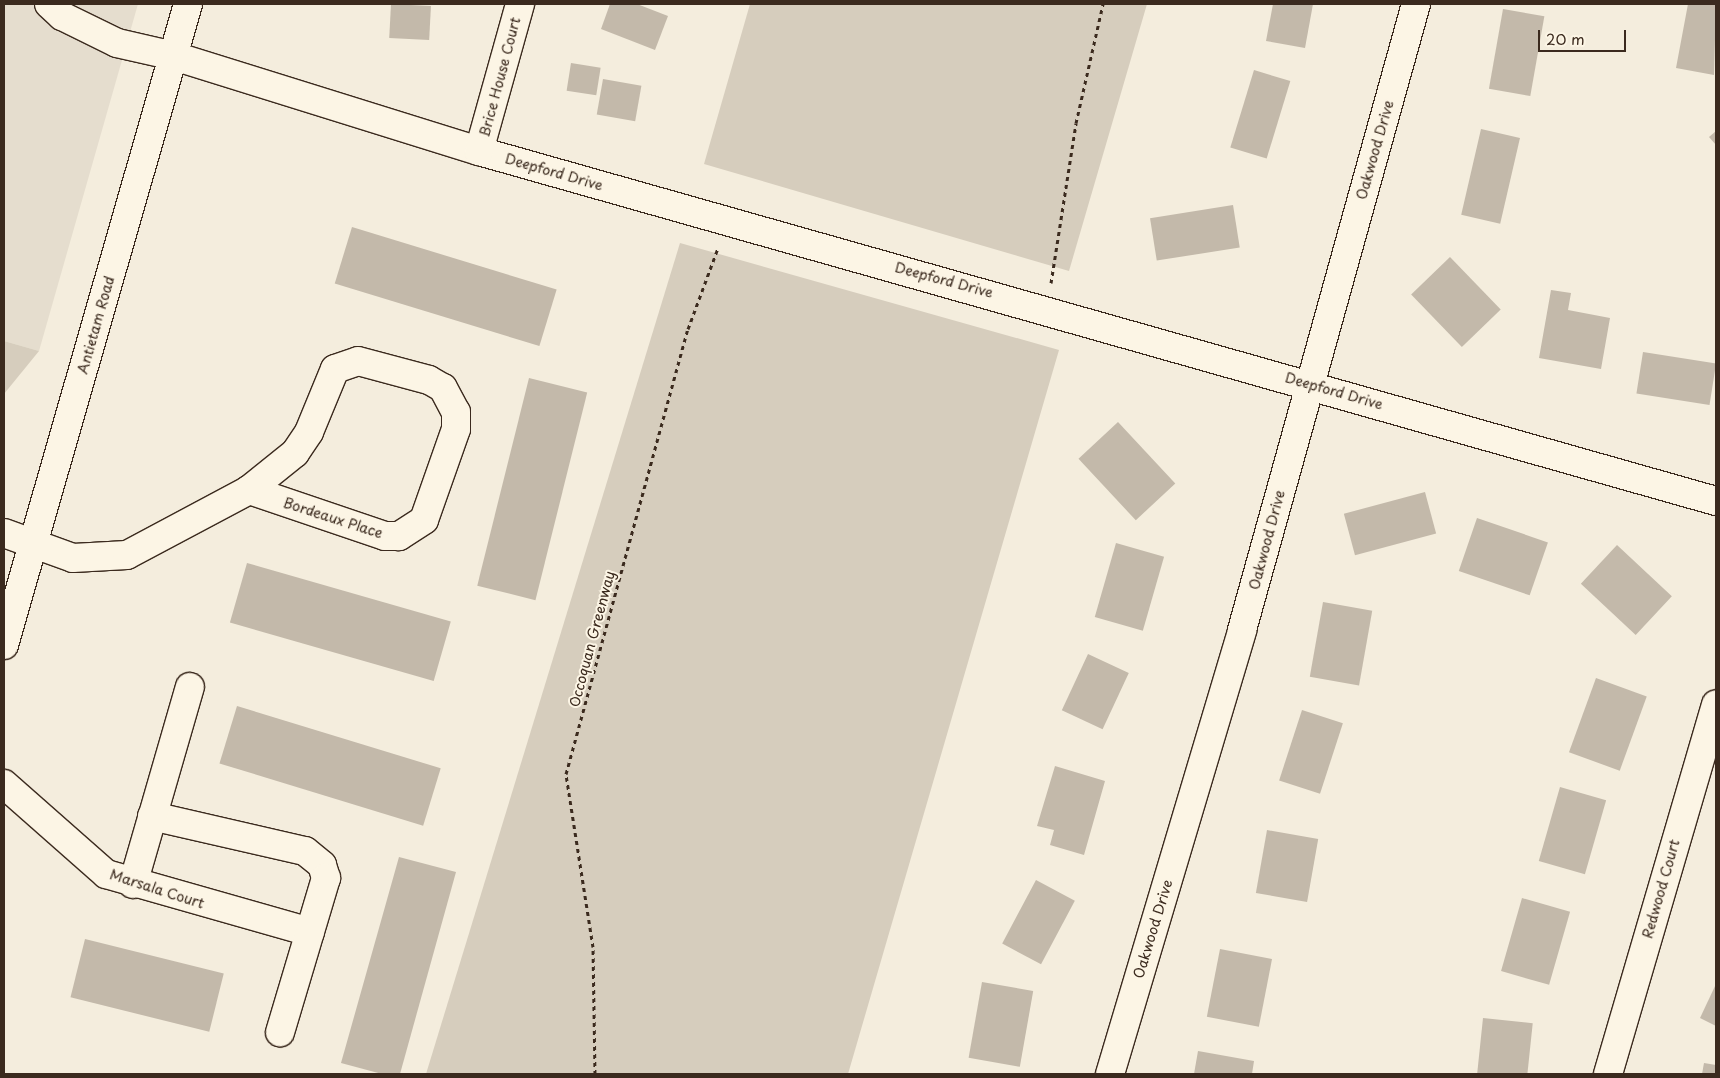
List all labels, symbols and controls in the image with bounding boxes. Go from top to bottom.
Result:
street label: Brice House Court [476,15,524,139]
scale bar [1540,20,1628,52]
text: 20 m [1546,27,1585,50]
street label: Oakwood Drive [1353,99,1397,201]
street label: Deepford Drive [503,150,605,194]
street label: Deepford Drive [893,259,995,301]
street label: Antietam Road [74,274,118,376]
street label: Deepford Drive [1283,369,1385,413]
street label: Oakwood Drive [1246,488,1288,592]
street label: Bordeaux Place [281,494,385,542]
street label: Occoquan Greenway [566,569,618,709]
street label: Redwood Court [1639,838,1683,940]
street label: Marsala Court [107,866,207,912]
street label: Oakwood Drive [1130,878,1176,980]

